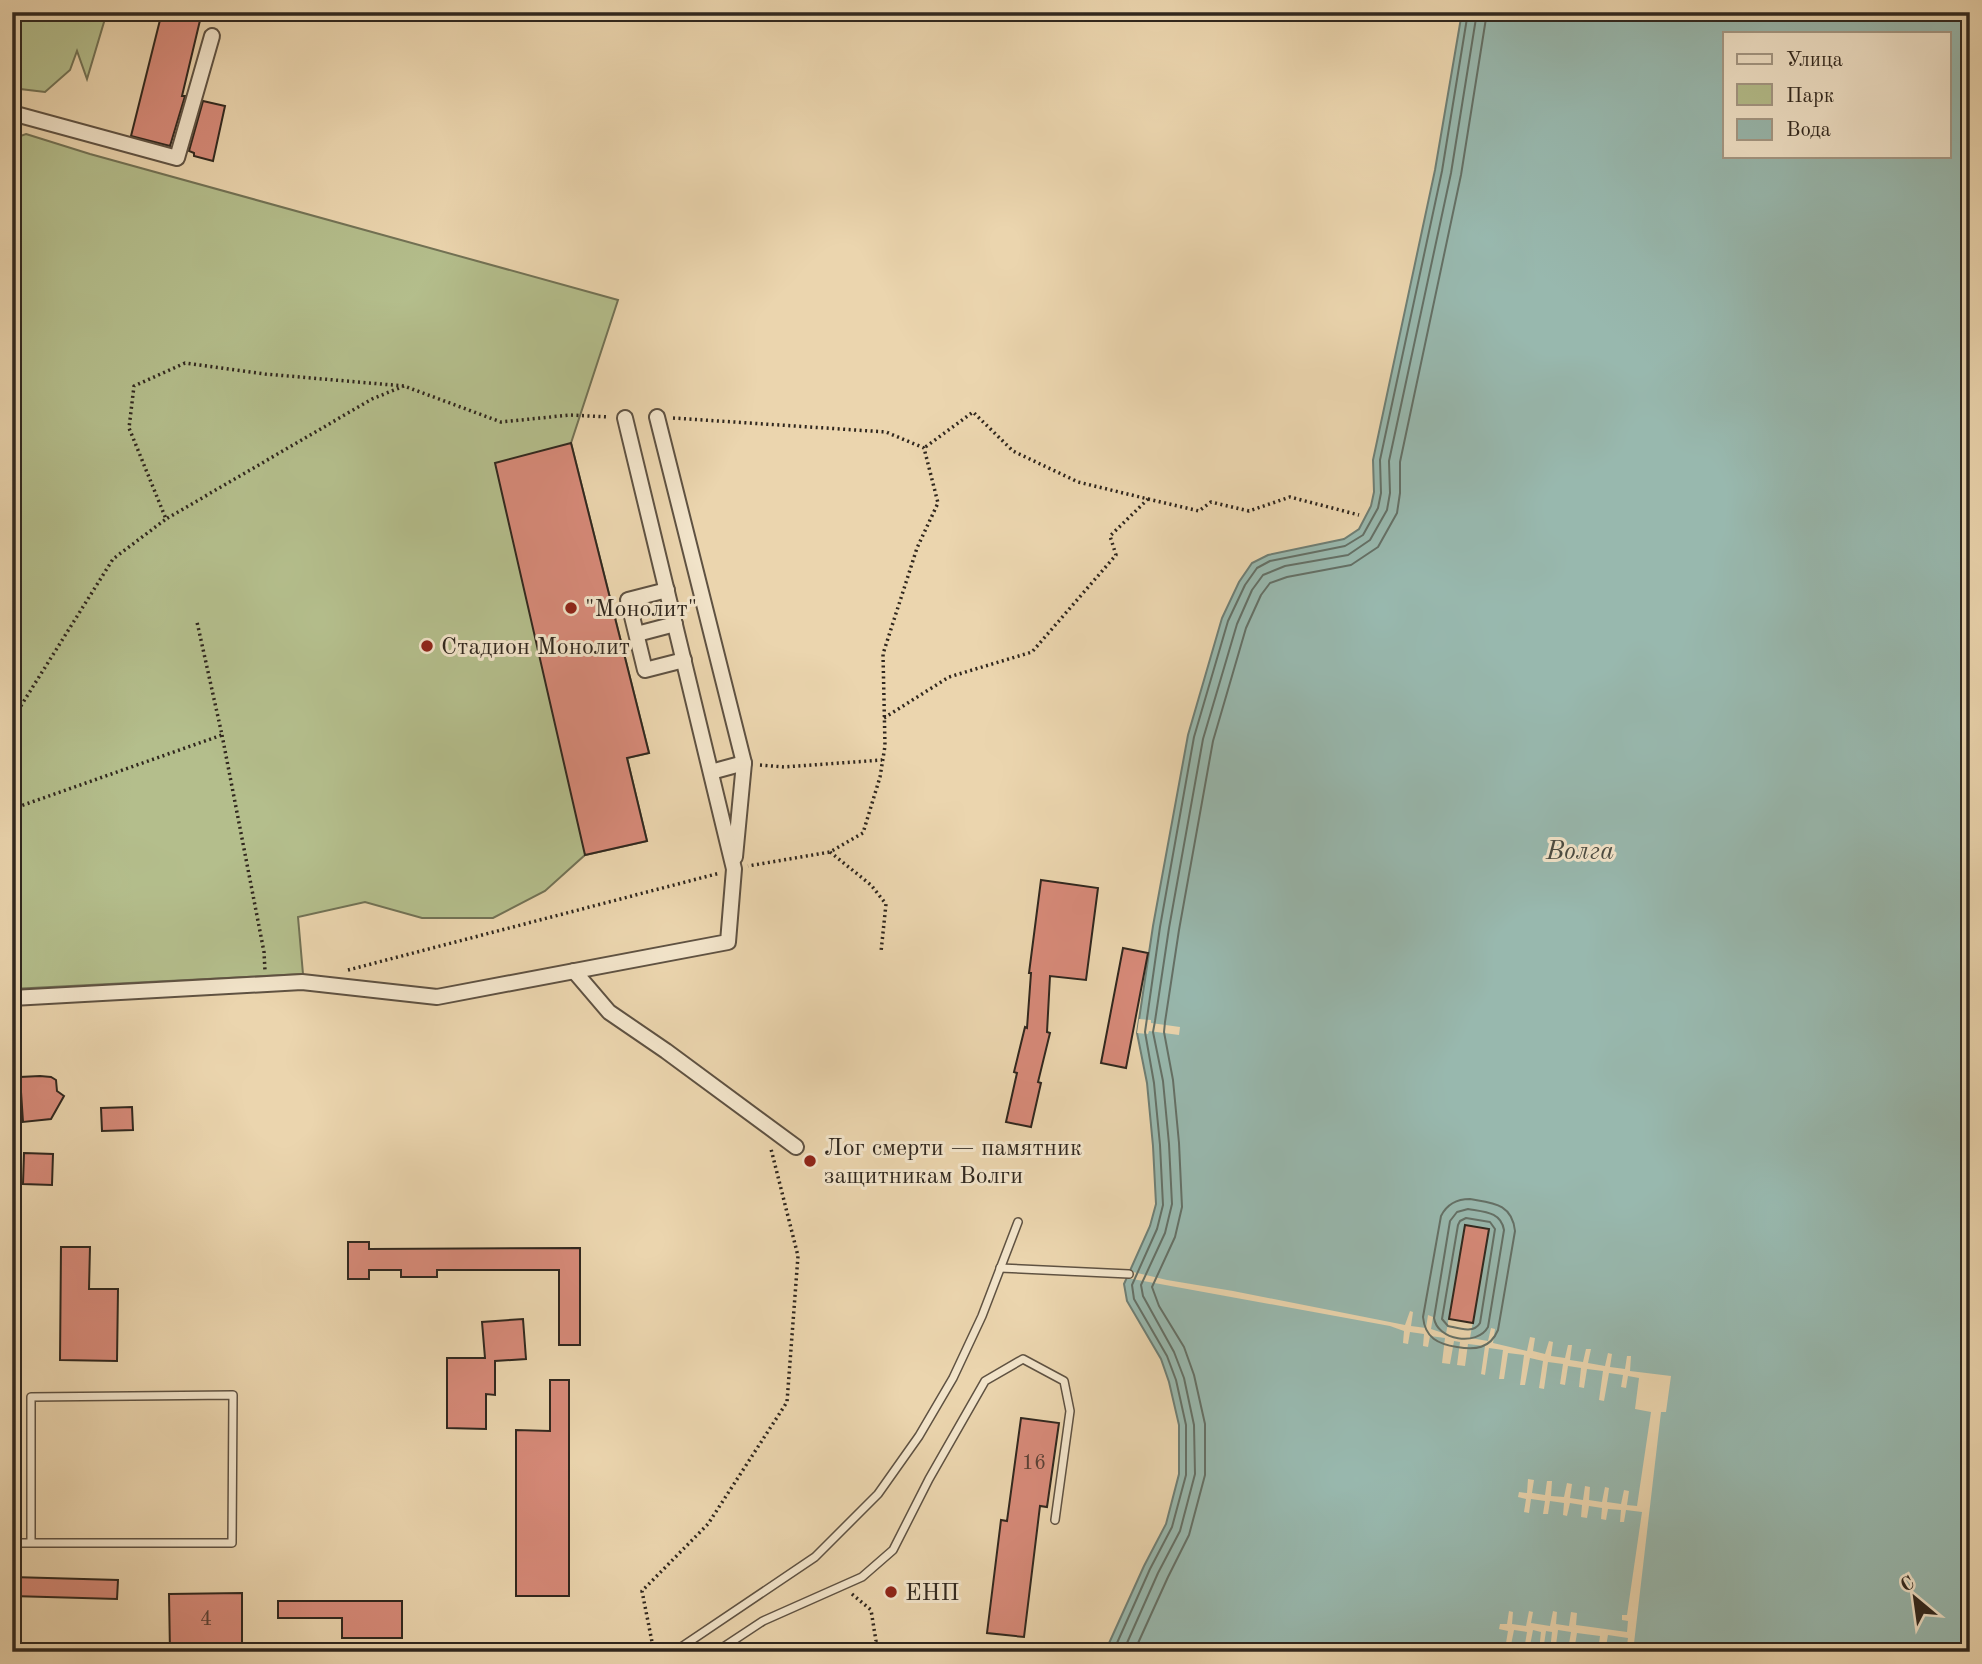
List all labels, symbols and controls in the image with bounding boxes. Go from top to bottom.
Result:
legend [1723,32,1951,158]
text: Улица [1786,50,1843,71]
text: Парк [1786,86,1835,107]
text: Вода [1786,120,1831,141]
place label: "Монолит" [585,598,697,622]
marker: "Монолит" [563,600,579,616]
place label: Стадион Монолит [441,636,630,660]
marker: Стадион Монолит [419,638,435,654]
water label: Волга [1545,839,1614,865]
place label: Лог смерти — памятник защитникам Волги [824,1137,1082,1189]
marker: Лог смерти — памятник защитникам Волги [802,1153,818,1169]
house number: 16 [1022,1453,1046,1474]
north arrow [1881,1562,1951,1632]
text: С [1898,1574,1918,1597]
place label: ЕНП [905,1582,959,1606]
marker: ЕНП [883,1584,899,1600]
house number: 4 [200,1609,212,1630]

